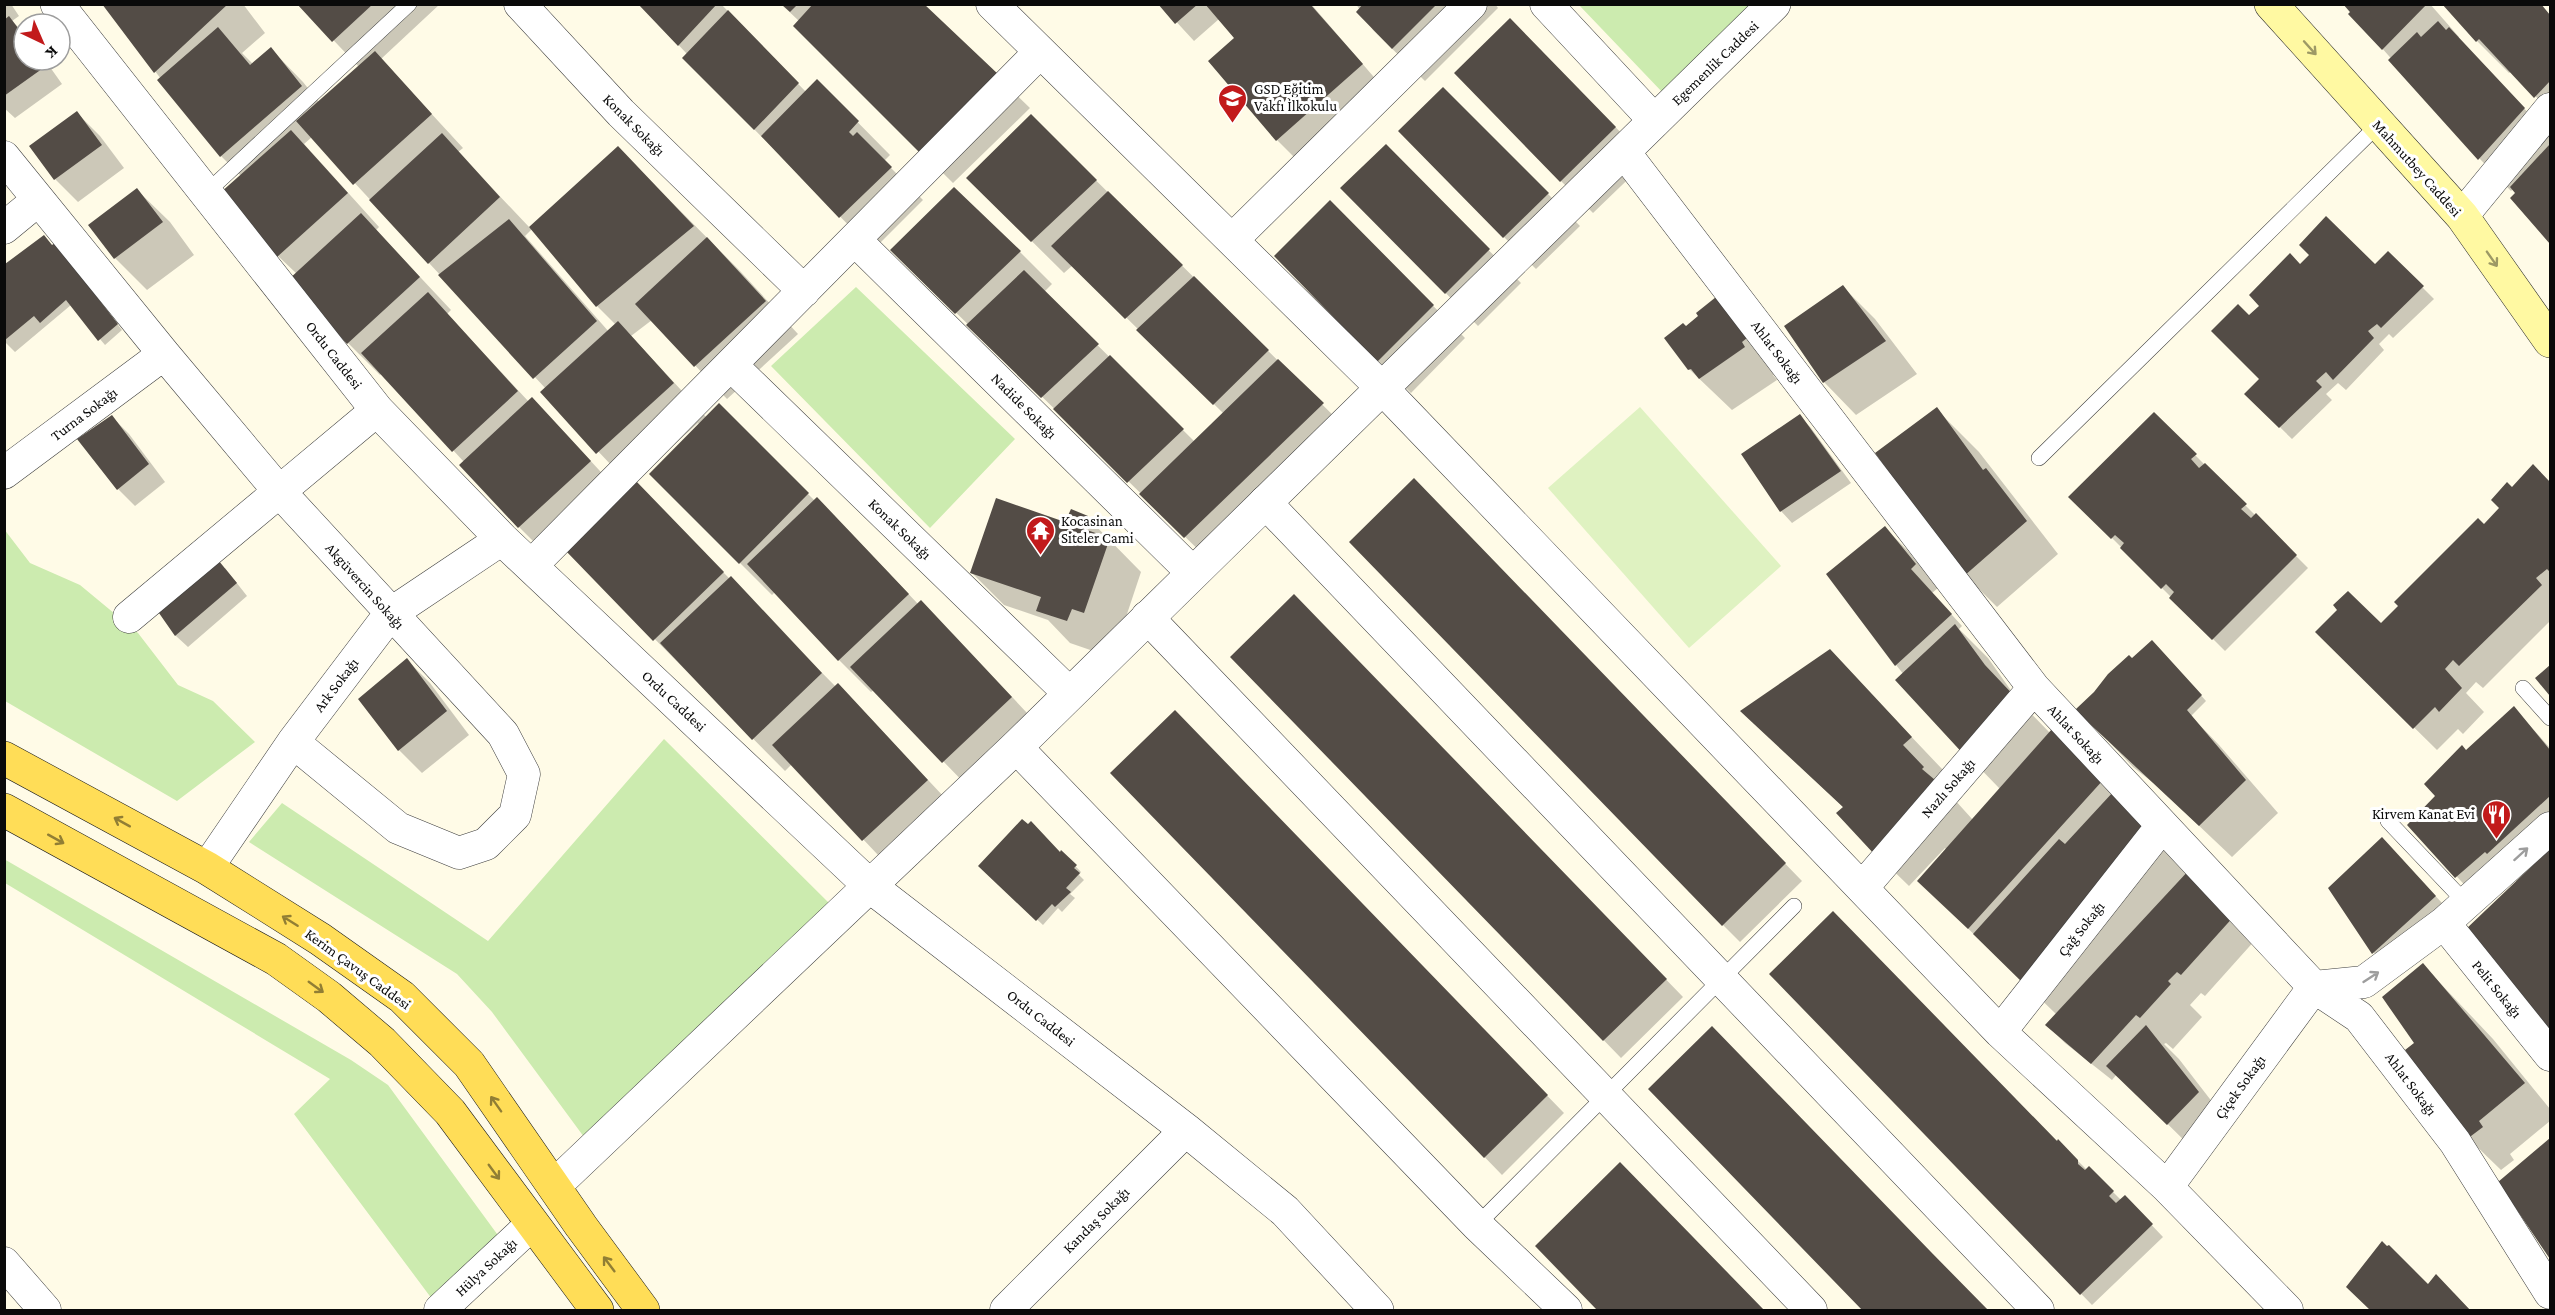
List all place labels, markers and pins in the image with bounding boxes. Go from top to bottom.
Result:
place label: GSD Eğitim Vakfı İlkokulu [1254,81,1337,114]
school or university icon: GSD Eğitim Vakfı İlkokulu [1217,82,1249,124]
place label: Kocasinan Siteler Cami [1061,513,1134,546]
temple icon: Kocasinan Siteler Cami [1024,514,1056,556]
restaurant icon: Kirvem Kanat Evi [2480,798,2512,840]
place label: Kirvem Kanat Evi [2372,806,2475,822]

